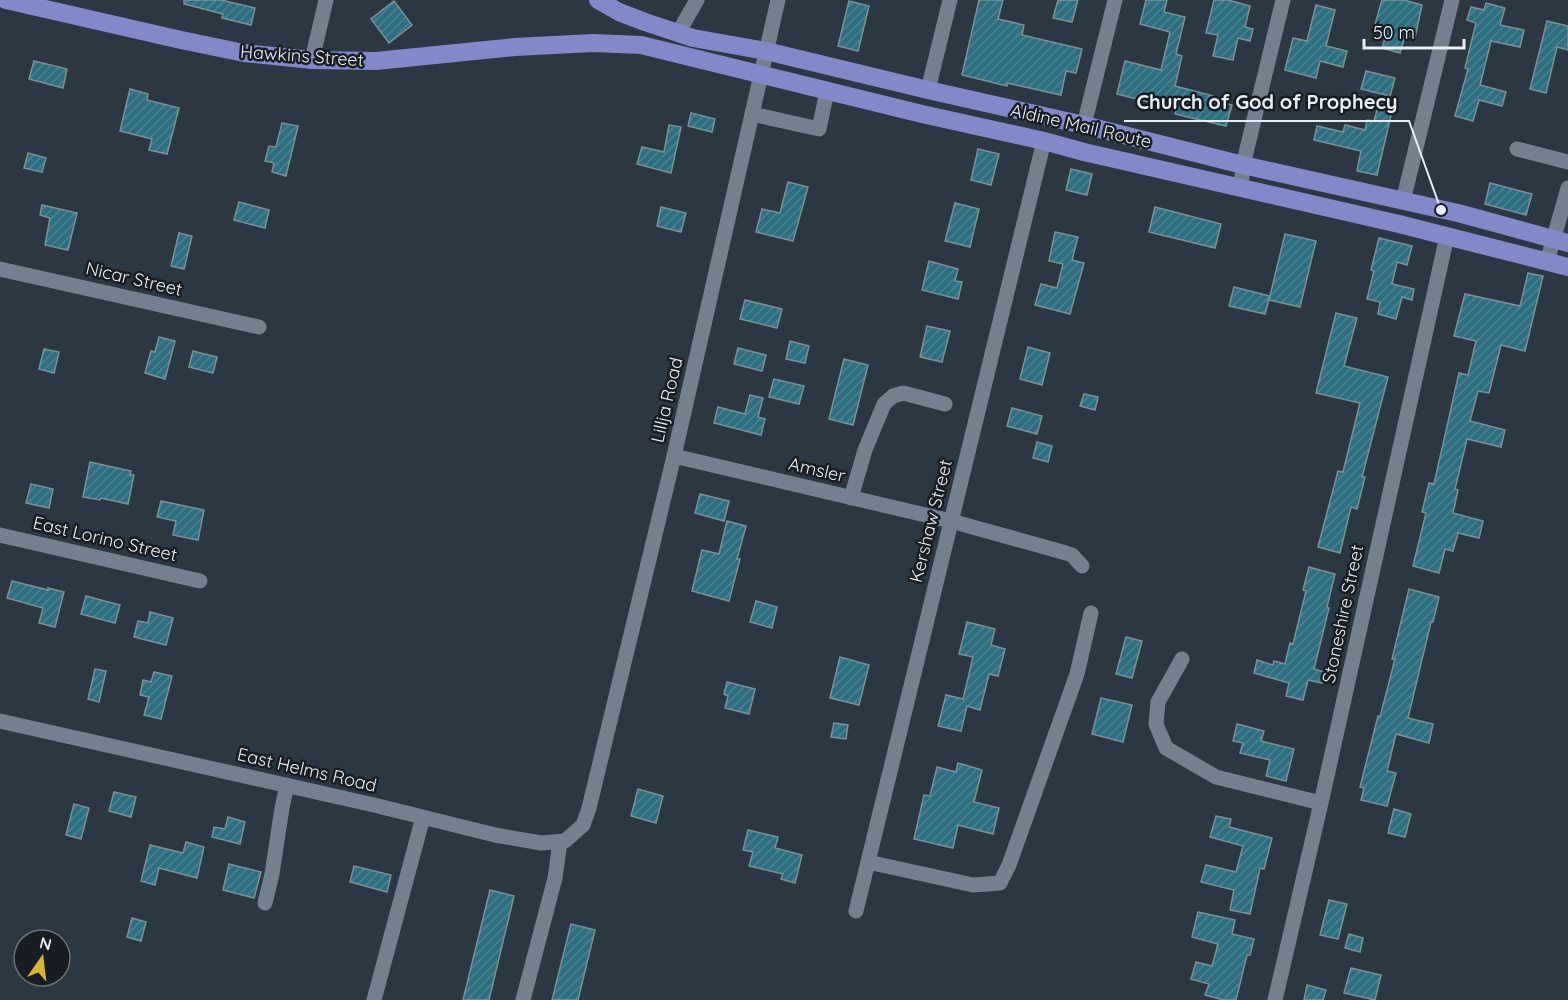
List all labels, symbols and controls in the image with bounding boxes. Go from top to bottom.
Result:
scale bar [1364,12,1464,50]
text: 50 m [1373,21,1415,44]
street label: Hawkins Street [240,40,365,71]
callout: Church of God of Prophecy [1124,83,1409,121]
text: Church of God of Prophecy [1136,89,1398,114]
street label: Aldine Mail Route [1008,98,1154,153]
street label: Nicar Street [84,256,185,301]
street label: Lillja Road [646,355,687,445]
street label: Amsler [786,452,848,487]
street label: Kershaw Street [904,457,957,585]
street label: East Lorino Street [31,511,179,566]
street label: Stoneshire Street [1317,543,1368,685]
street label: East Helms Road [235,742,379,797]
north arrow [12,928,72,988]
text: N [38,932,54,955]

